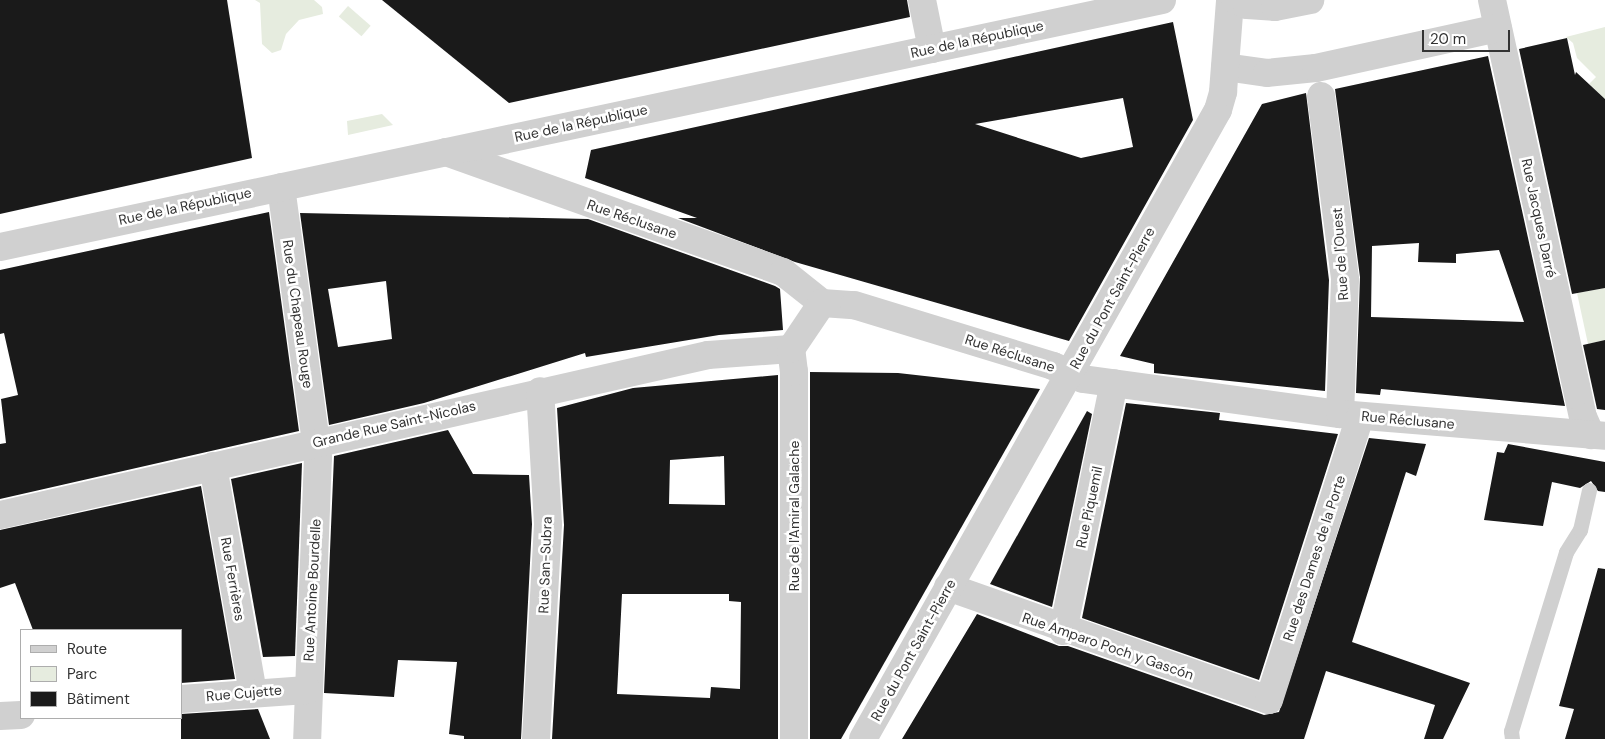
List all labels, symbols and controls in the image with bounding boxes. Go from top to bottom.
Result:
street label: Rue de la République [909,17,1045,61]
scale bar [1425,20,1512,52]
text: 20 m [1430,29,1466,49]
street label: Rue de la République [513,101,649,145]
street label: Rue Jacques Darré [1518,157,1560,279]
street label: Rue de la République [117,184,253,228]
street label: Rue Réclusane [585,196,679,242]
street label: Rue de l'Ouest [1328,207,1352,301]
street label: Rue du Pont Saint-Pierre [1066,224,1158,372]
street label: Rue du Chapeau Rouge [279,239,317,389]
street label: Rue Réclusane [963,331,1057,375]
street label: Grande Rue Saint-Nicolas [311,397,477,451]
street label: Rue Réclusane [1361,408,1455,432]
street label: Rue de l'Amiral Galache [786,441,802,591]
street label: Rue Piquemil [1072,465,1106,549]
street label: Rue des Dames de la Porte [1279,473,1349,643]
street label: Rue San-Subra [535,516,555,614]
street label: Rue Antoine Bourdelle [300,518,324,662]
street label: Rue Ferrières [217,536,249,622]
street label: Rue du Pont Saint-Pierre [867,576,959,724]
street label: Rue Amparo Poch y Gascón [1020,609,1196,683]
legend [20,629,182,719]
text: Route [67,639,107,659]
text: Parc [67,664,97,684]
street label: Rue Cujette [205,681,283,705]
text: Bâtiment [67,689,130,709]

